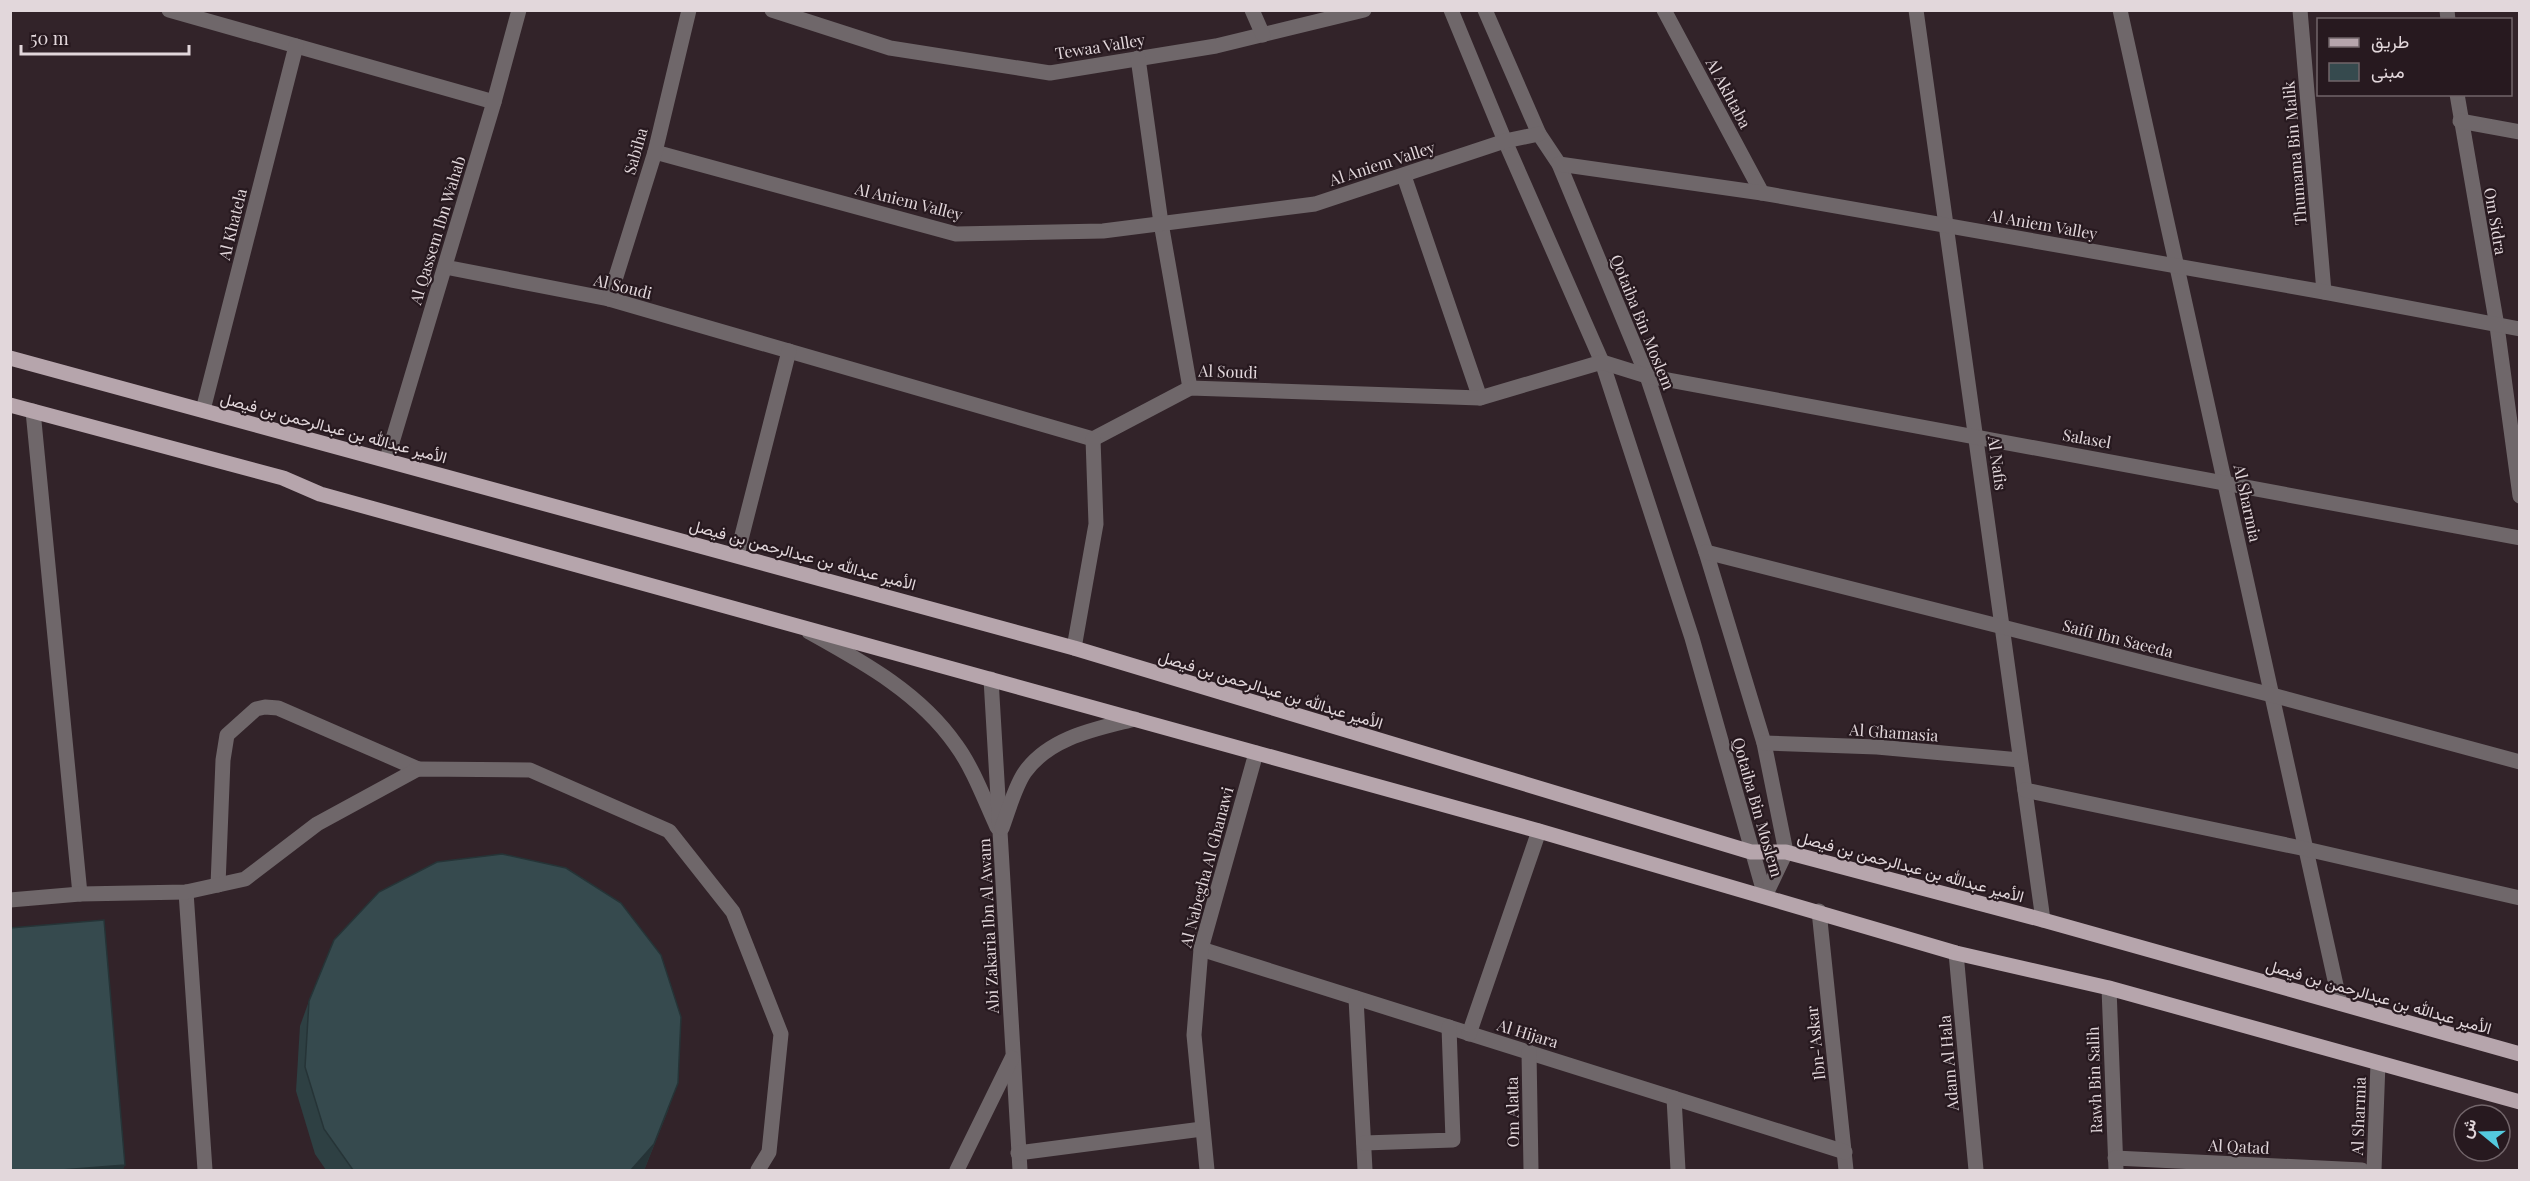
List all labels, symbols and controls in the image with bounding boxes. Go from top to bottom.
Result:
scale bar [21,18,189,56]
legend [2317,18,2512,96]
text: 50 m [30,26,69,50]
street label: Tewaa Valley [1054,29,1146,63]
text: طريق [2371,29,2409,53]
street label: Al Akhtaba [1701,53,1756,132]
text: مبنى [2371,59,2405,83]
street label: Thumama Bin Malik [2277,80,2311,226]
street label: Sabiha [618,125,652,177]
street label: Al Aniem Valley [1325,136,1438,190]
street label: Al Qassem Ibn Wahab [404,153,470,308]
street label: Al Aniem Valley [852,177,965,225]
street label: Al Khatela [213,186,251,263]
street label: Om Sidra [2480,186,2512,256]
street label: Al Aniem Valley [1986,204,2099,244]
street label: Qotaiba Bin Moslem [1606,251,1680,393]
street label: Al Soudi [591,268,655,303]
street label: Al Soudi [1197,359,1258,383]
street label: الأمير عبدالله بن عبدالرحمن بن فيصل [218,387,449,468]
street label: Salasel [2061,423,2113,453]
street label: Al Nafis [1984,433,2012,492]
street label: Al Sharmia [2229,461,2266,544]
street label: الأمير عبدالله بن عبدالرحمن بن فيصل [687,514,918,595]
street label: Saifi Ibn Saeeda [2061,614,2176,662]
street label: الأمير عبدالله بن عبدالرحمن بن فيصل [1156,645,1386,734]
street label: Al Ghamasia [1848,718,1939,746]
street label: Qotaiba Bin Moslem [1728,735,1788,879]
street label: Al Nabegha Al Ghanawi [1174,784,1238,951]
street label: الأمير عبدالله بن عبدالرحمن بن فيصل [1795,826,2026,907]
street label: Abi Zakaria Ibn Al Awam [973,838,1003,1015]
street label: الأمير عبدالله بن عبدالرحمن بن فيصل [2264,954,2494,1039]
street label: Ibn-'Askar [1801,1005,1829,1081]
street label: Al Hijara [1494,1013,1561,1052]
street label: Adam Al Hala [1933,1014,1963,1113]
street label: Rawh Bin Salih [2082,1026,2106,1134]
street label: Om Alatta [1501,1076,1523,1148]
street label: Al Sharmia [2346,1076,2370,1157]
north arrow [2452,1103,2512,1163]
text: ش [2454,1115,2480,1140]
street label: Al Qatad [2207,1134,2270,1158]

